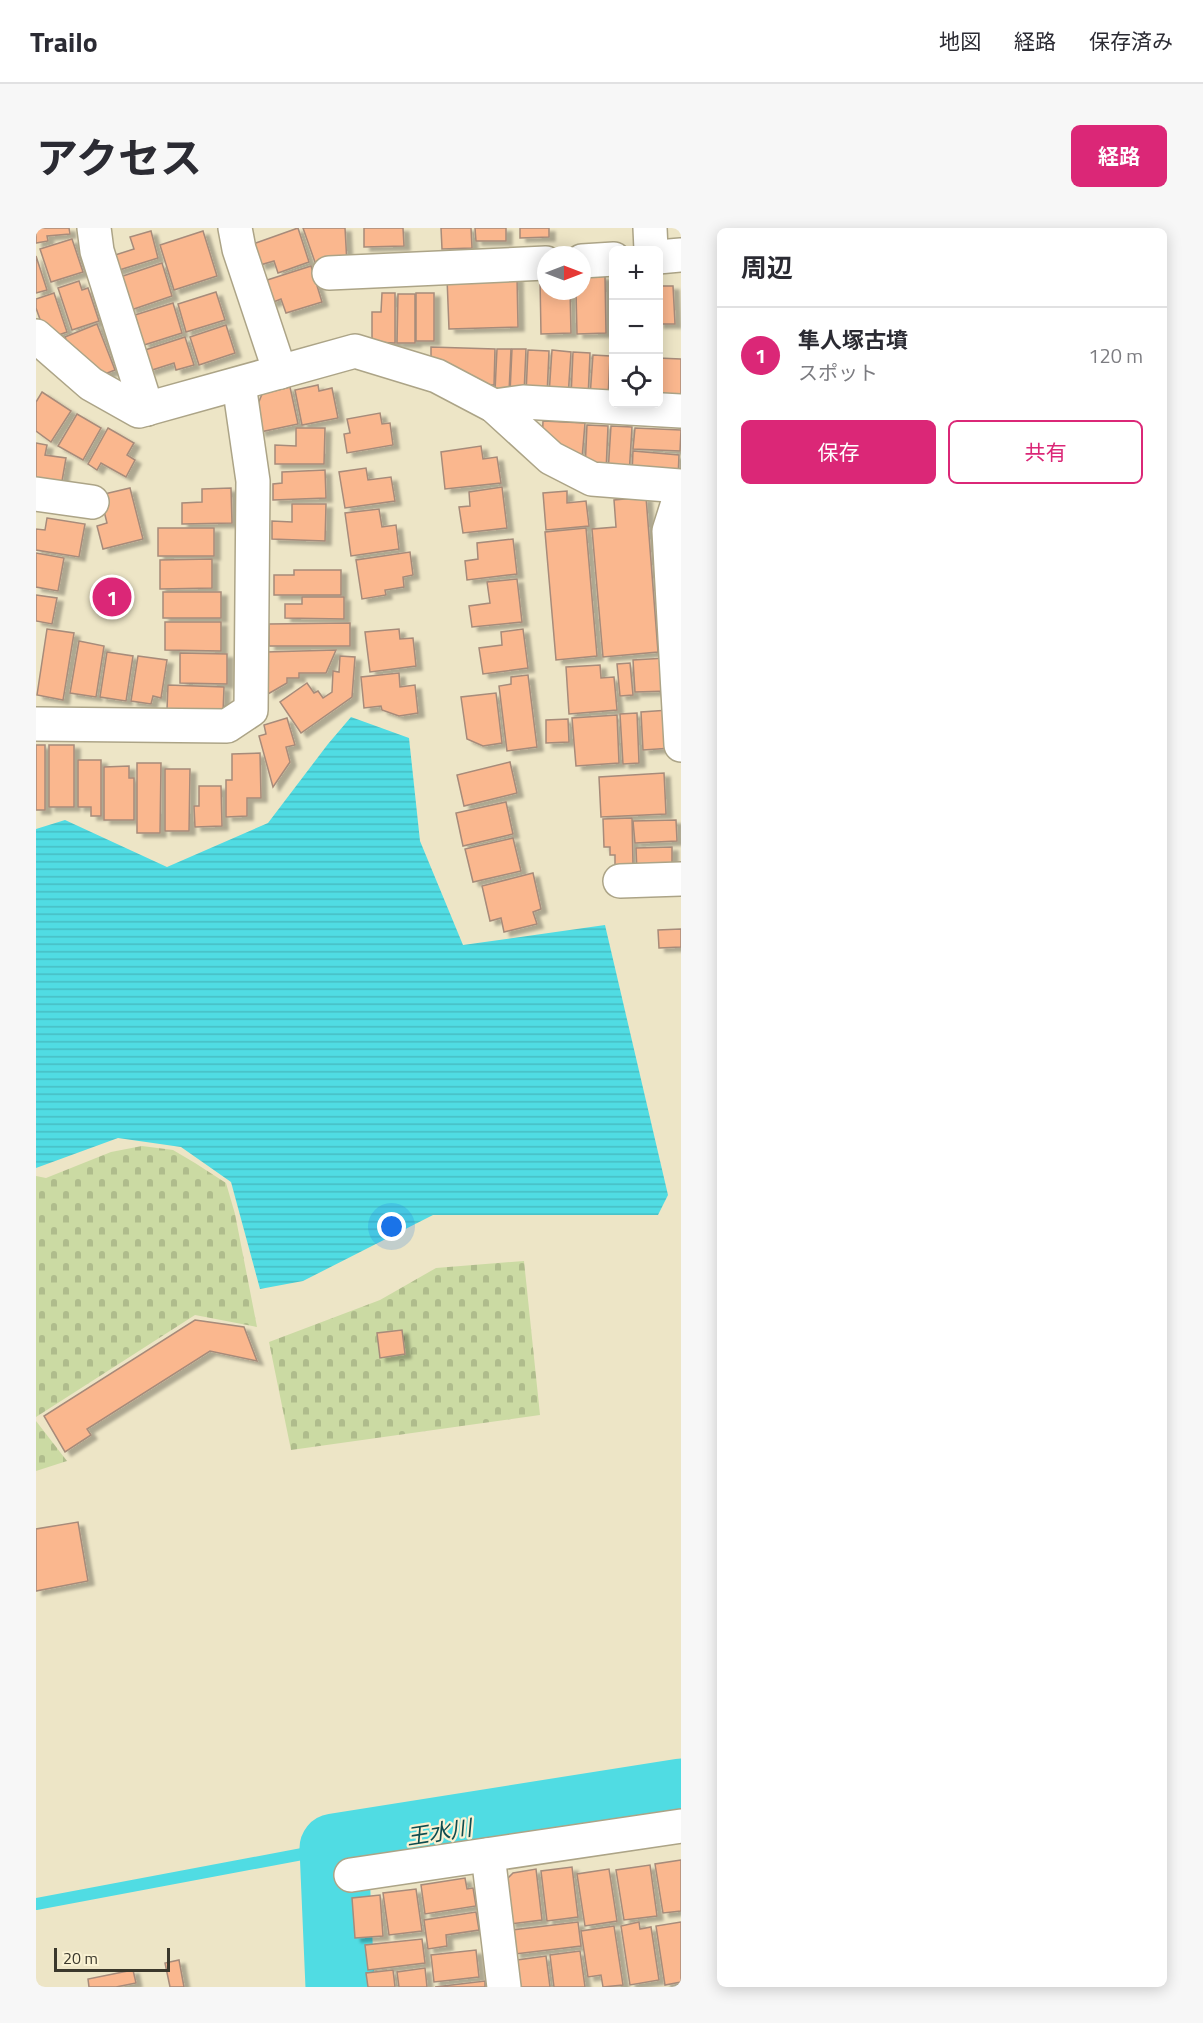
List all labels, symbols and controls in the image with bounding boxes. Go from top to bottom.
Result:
text: Trailo [30,20,98,63]
text: 地図 [939,25,981,57]
text: 経路 [1014,25,1056,57]
text: 保存済み [1089,25,1173,57]
text: アクセス [36,125,202,189]
button: 経路 [1071,125,1167,187]
north arrow [537,246,591,300]
map controls [609,246,663,408]
button: + [609,246,663,300]
text: 周辺 [741,248,793,287]
button: − [609,300,663,354]
text: 隼人塚古墳 [798,323,908,357]
text: 1 [755,340,766,371]
text: 120 m [1088,340,1143,371]
button: locate [609,354,663,408]
text: スポット [798,357,878,388]
button: 保存 [741,420,936,484]
button: 共有 [948,420,1143,484]
pin: 1 [92,574,132,620]
your location [377,1212,406,1241]
water label: 王水川 [404,1810,476,1854]
scale bar [54,1945,170,1972]
text: 20 m [63,1946,98,1970]

